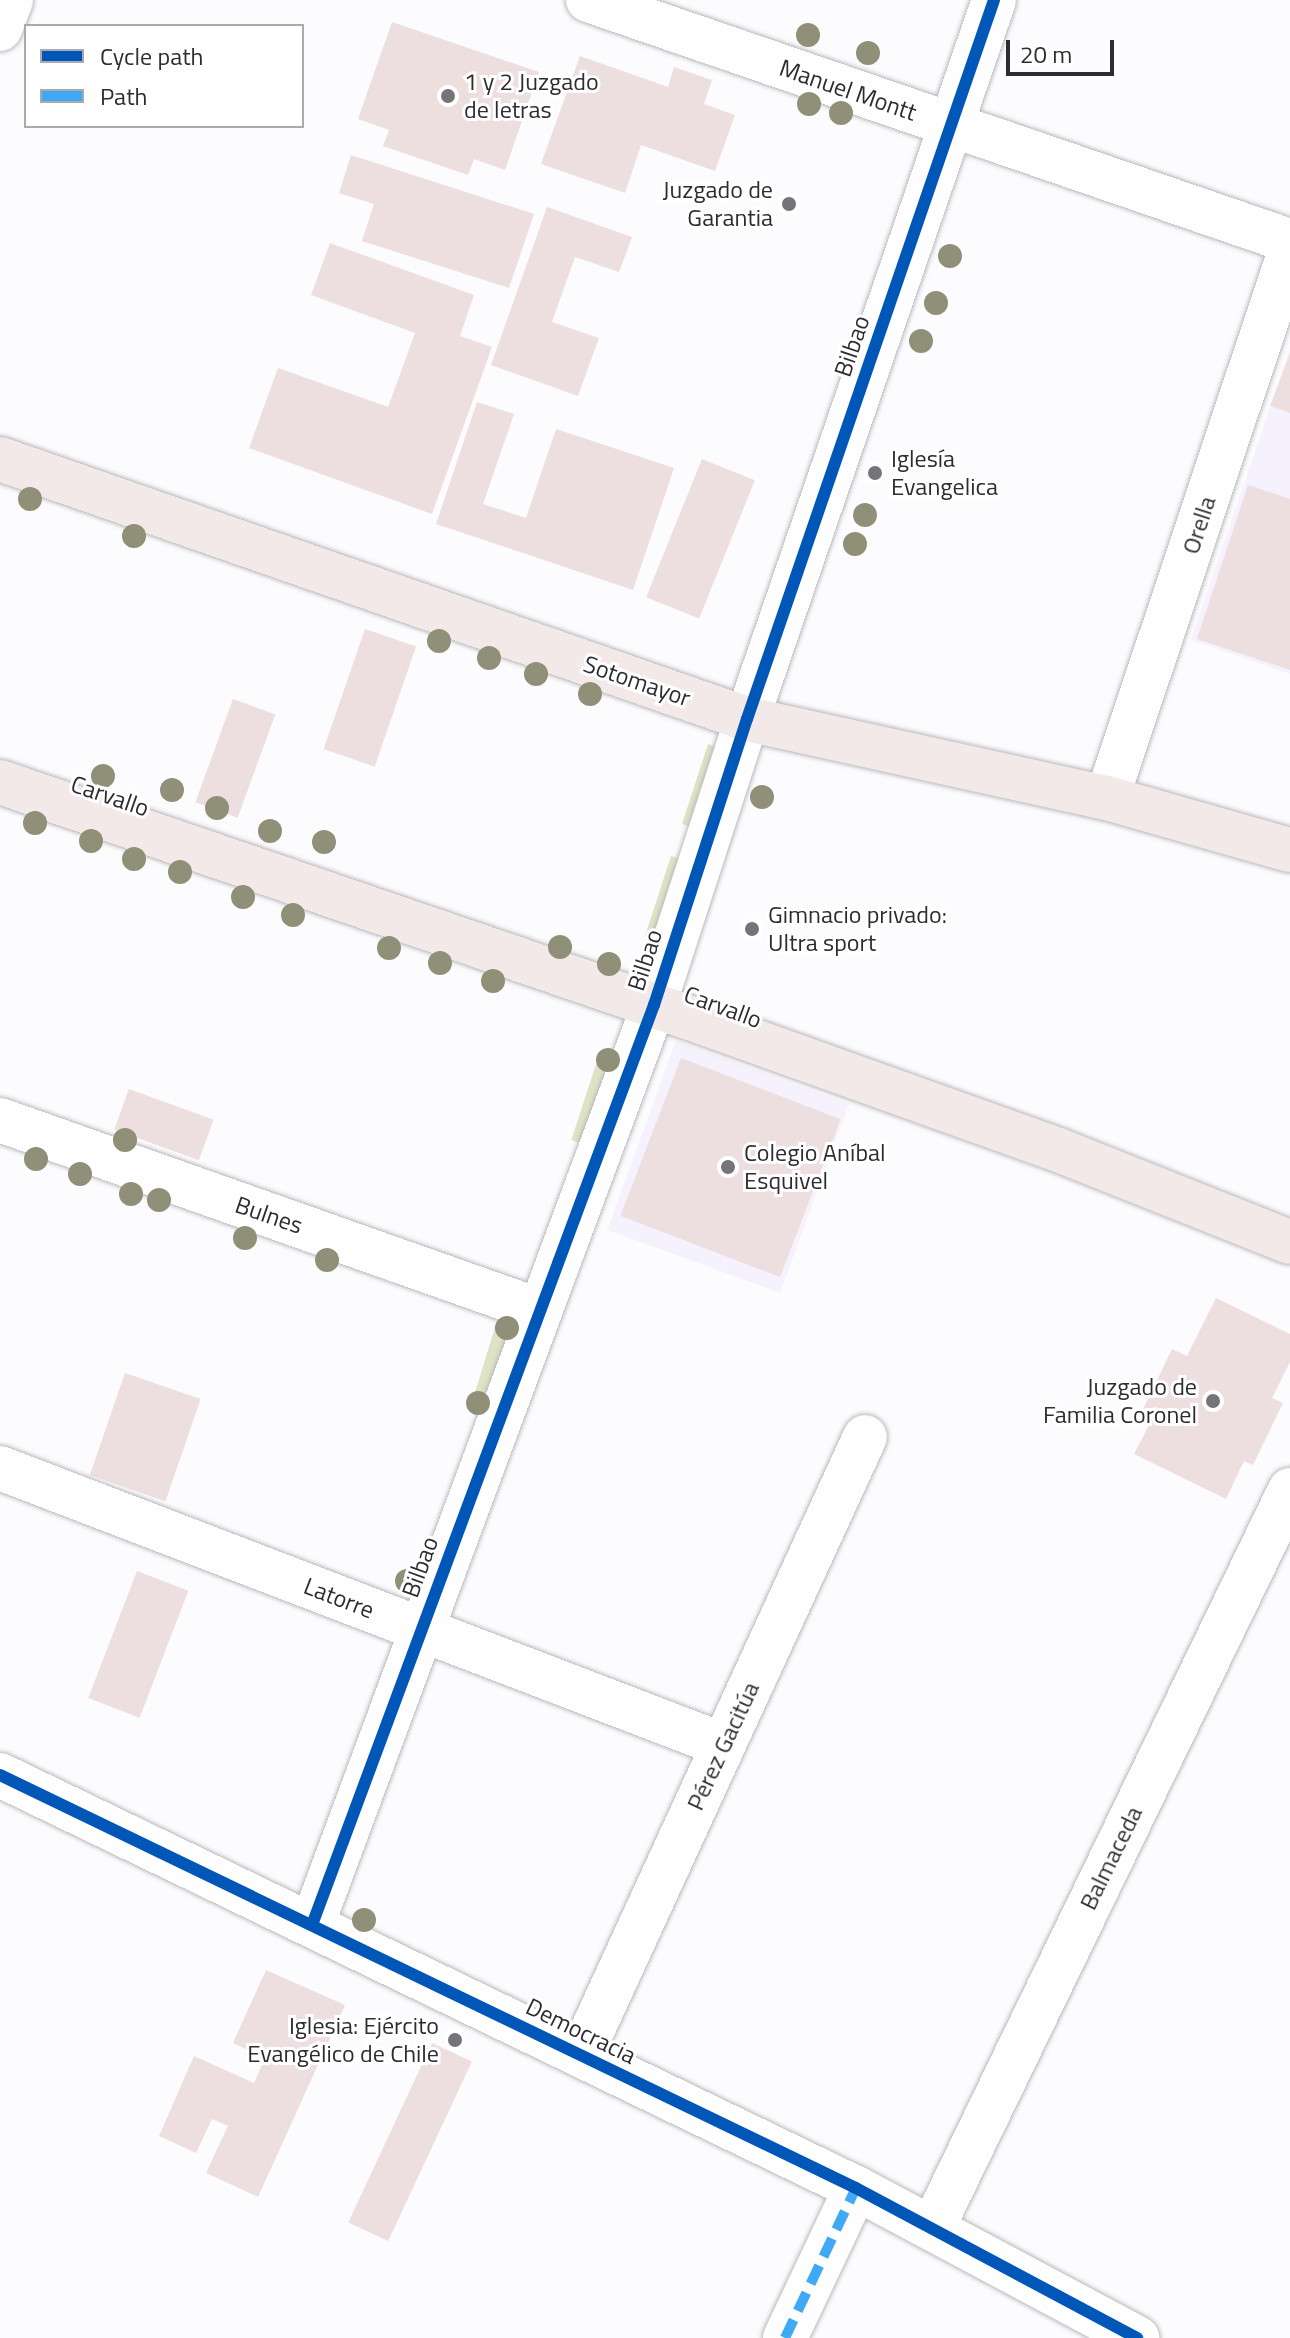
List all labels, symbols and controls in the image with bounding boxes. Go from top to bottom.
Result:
legend [24,24,304,128]
scale bar [1010,24,1118,74]
text: 20 m [1020,36,1072,72]
text: Cycle path [100,38,203,74]
street label: Manuel Montt [776,53,920,127]
place label: 1 y 2 Juzgado de letras [464,68,599,124]
text: Path [100,78,147,114]
marker: 1 y 2 Juzgado de letras [439,87,457,105]
place label: Juzgado de Garantia [663,176,773,232]
marker: Juzgado de Garantia [780,195,798,213]
street label: Bilbao [828,312,876,380]
place label: Iglesía Evangelica [891,445,998,501]
marker: Iglesía Evangelica [866,464,884,482]
street label: Orella [1176,492,1222,558]
street label: Sotomayor [580,649,694,713]
street label: Carvallo [67,769,153,823]
place label: Gimnacio privado: Ultra sport [768,901,947,957]
marker: Gimnacio privado: Ultra sport [743,920,761,938]
street label: Bilbao [622,926,668,994]
street label: Carvallo [680,980,766,1034]
place label: Colegio Aníbal Esquivel [744,1139,886,1195]
marker: Colegio Aníbal Esquivel [719,1158,737,1176]
street label: Bulnes [232,1190,306,1240]
place label: Juzgado de Familia Coronel [1043,1373,1197,1429]
marker: Juzgado de Familia Coronel [1204,1392,1222,1410]
street label: Bilbao [396,1533,444,1601]
street label: Latorre [300,1571,378,1625]
street label: Pérez Gacitúa [681,1677,765,1815]
street label: Balmaceda [1074,1802,1148,1914]
street label: Democracia [521,1992,641,2070]
place label: Iglesia: Ejército Evangélico de Chile [247,2012,439,2068]
marker: Iglesia: Ejército Evangélico de Chile [446,2031,464,2049]

